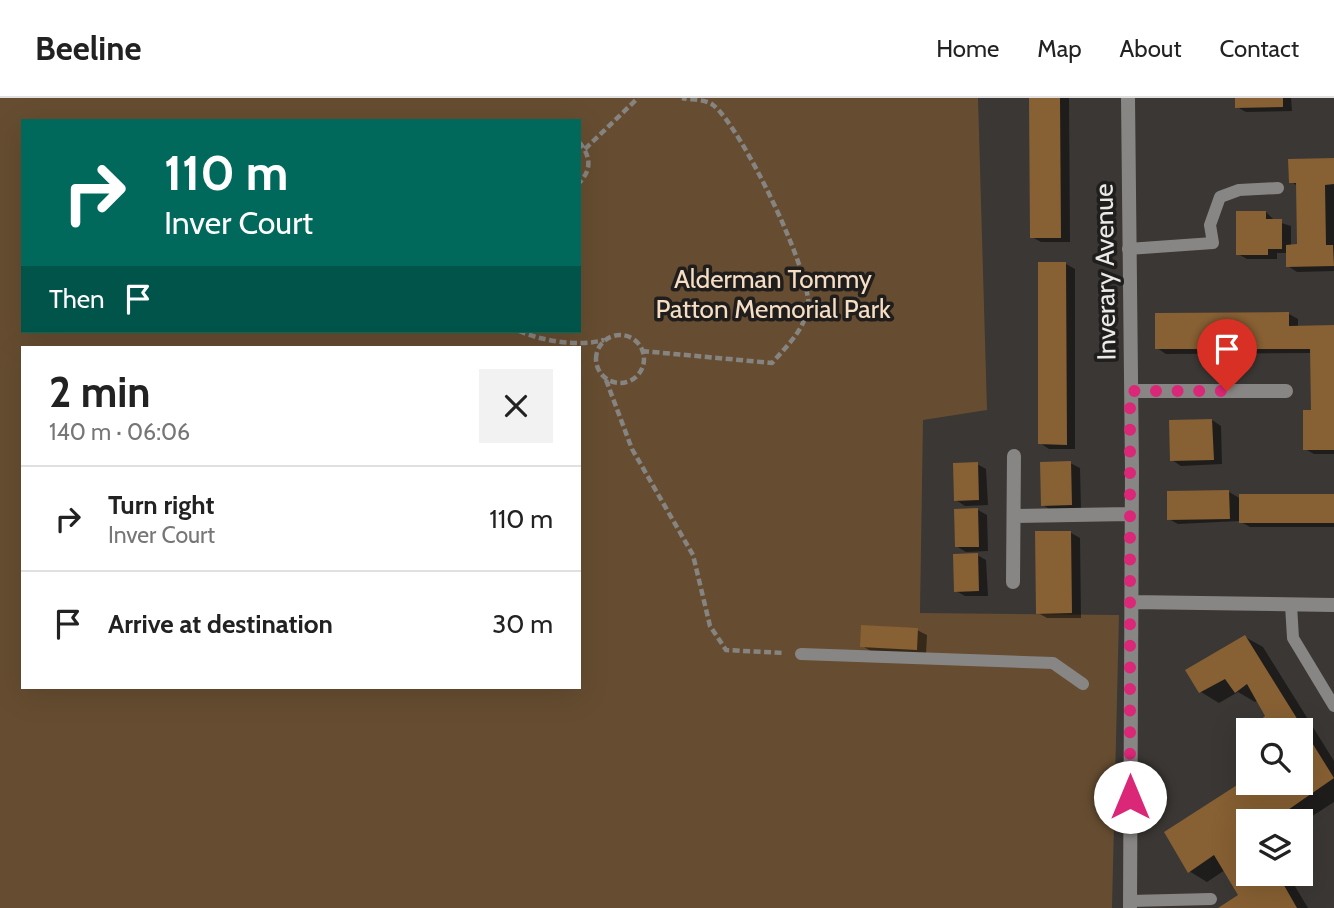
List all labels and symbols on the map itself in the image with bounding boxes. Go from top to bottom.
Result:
street label: Inverary Avenue [1087,183,1123,361]
park label: Alderman Tommy Patton Memorial Park [655,263,891,325]
pin [1197,319,1257,391]
position arrow [1093,760,1167,834]

